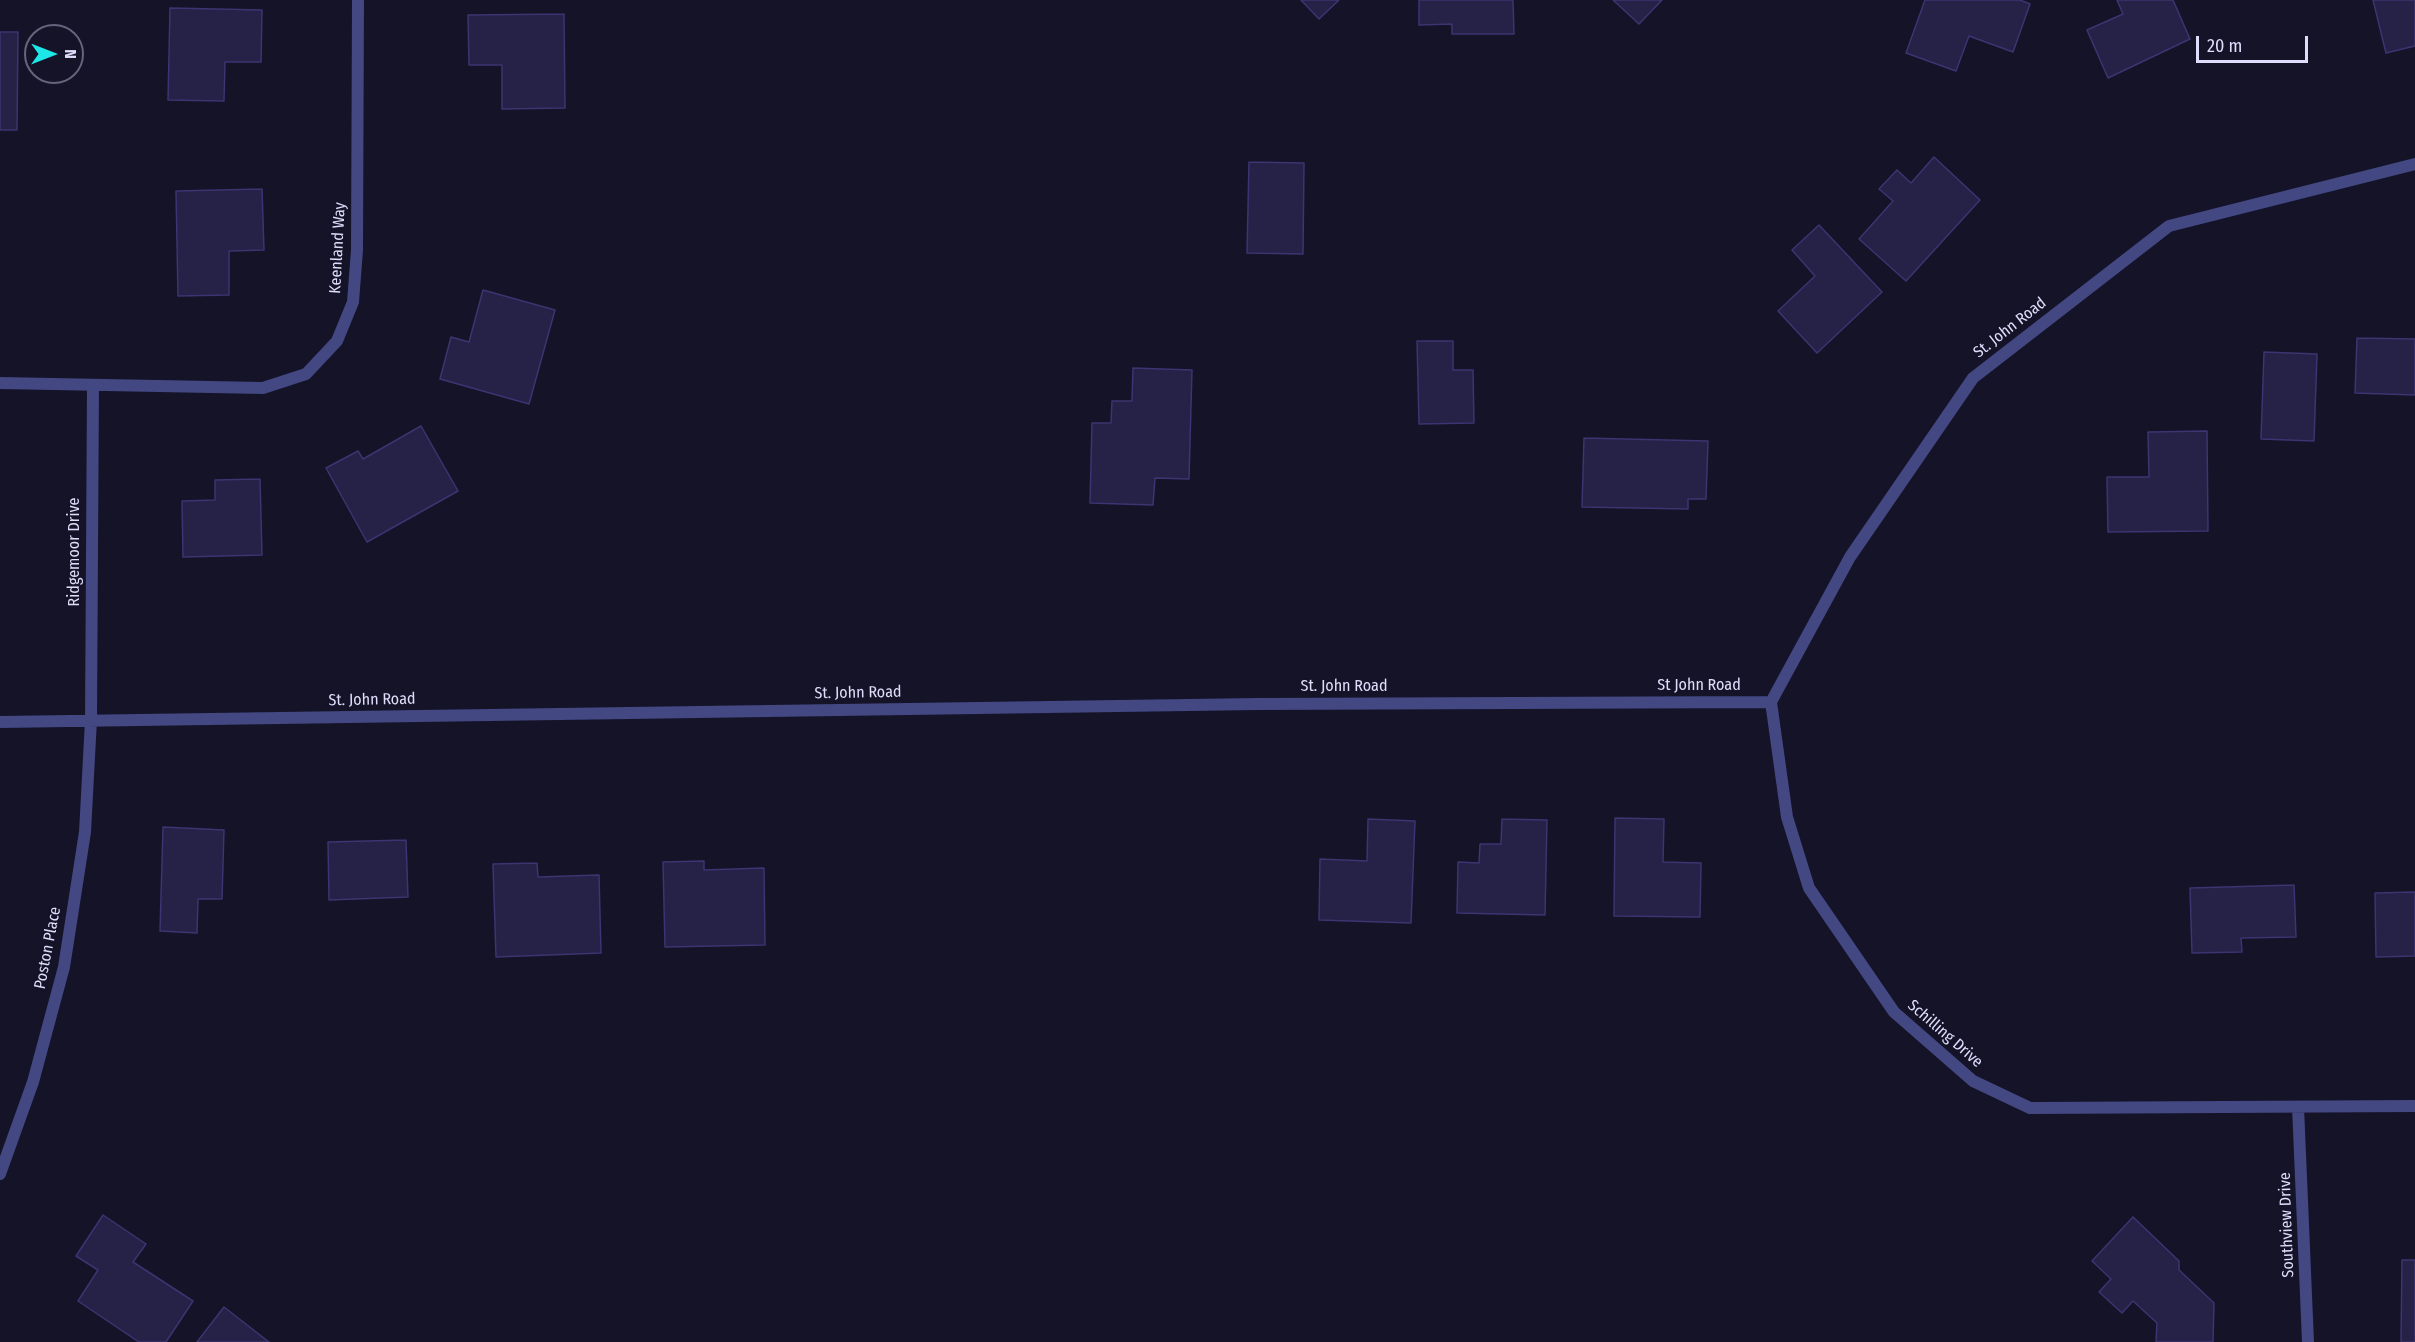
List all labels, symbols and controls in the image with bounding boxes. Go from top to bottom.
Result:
north arrow [24,24,84,84]
scale bar [2199,24,2312,62]
text: 20 m [2207,35,2242,57]
text: N [61,49,80,59]
street label: Keenland Way [326,202,350,294]
street label: St. John Road [1970,294,2050,362]
street label: Ridgemoor Drive [65,498,85,606]
street label: St John Road [1657,676,1741,696]
street label: St. John Road [1301,677,1387,697]
street label: St. John Road [814,683,902,703]
street label: St. John Road [328,690,416,710]
street label: Poston Place [31,905,65,991]
street label: Schilling Drive [1903,996,1987,1072]
street label: Southview Drive [2276,1172,2298,1278]

